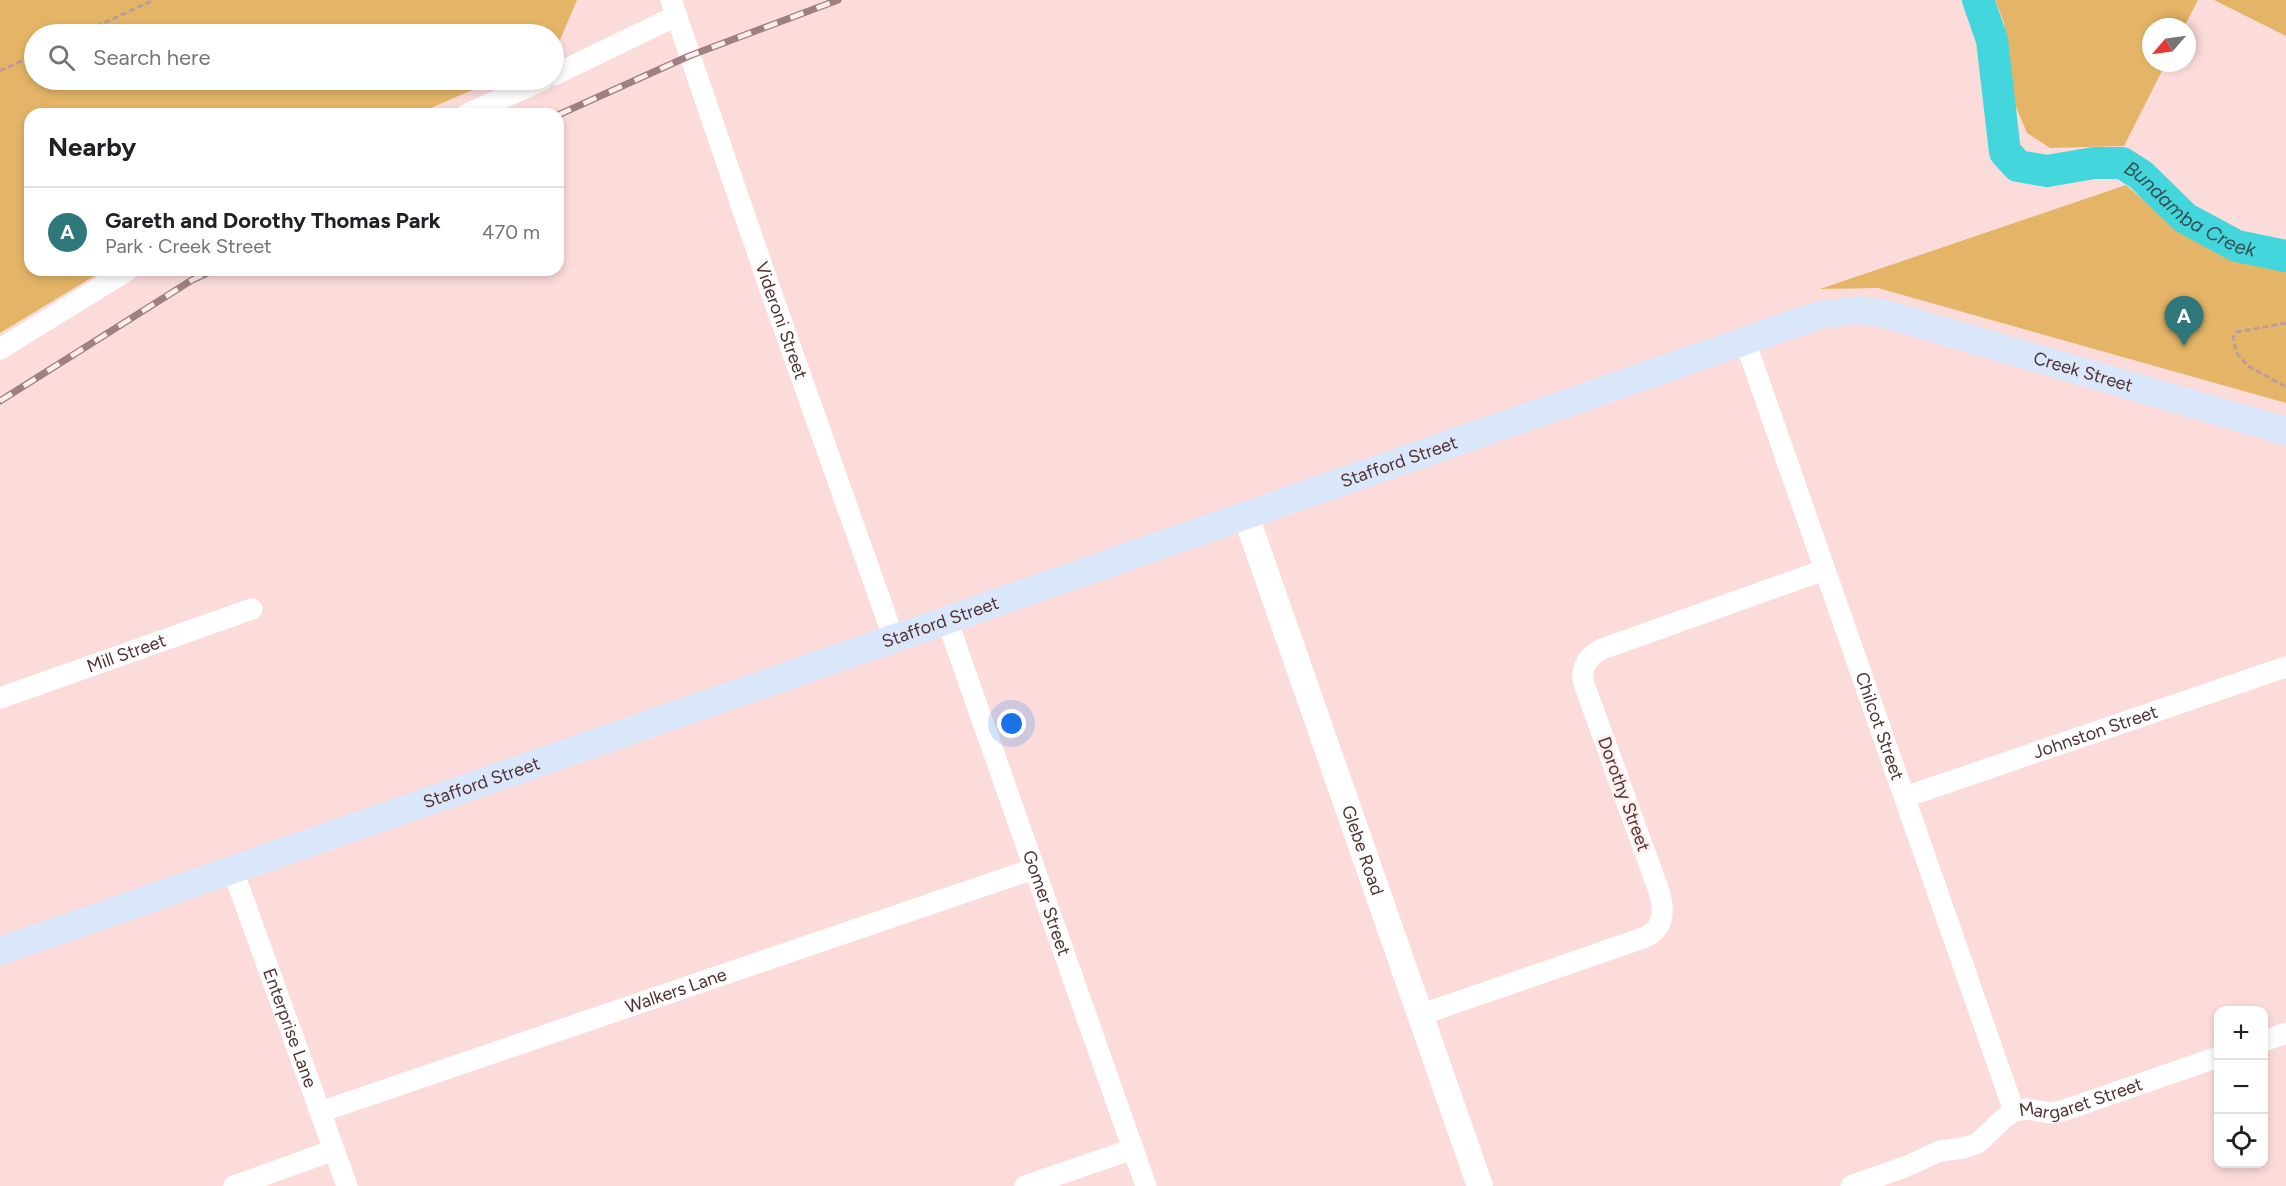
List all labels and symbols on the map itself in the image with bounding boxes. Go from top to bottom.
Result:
north arrow [2142,18,2196,72]
water label: Bundamba Creek [2120,156,2259,262]
street label: Videroni Street [751,259,812,382]
pin: A [2164,296,2204,346]
street label: Creek Street [2031,347,2135,397]
street label: Stafford Street [1338,431,1460,492]
street label: Stafford Street [879,592,1002,653]
street label: Mill Street [84,629,169,677]
street label: Chilcot Street [1851,669,1909,783]
street label: Johnston Street [2030,701,2161,764]
your location [997,709,1026,738]
street label: Dorothy Street [1593,734,1655,855]
street label: Stafford Street [420,752,543,813]
street label: Glebe Road [1337,802,1389,898]
street label: Gomer Street [1018,847,1075,959]
street label: Walkers Lane [622,963,730,1018]
street label: Enterprise Lane [258,965,322,1091]
street label: Margaret Street [2017,1073,2145,1124]

